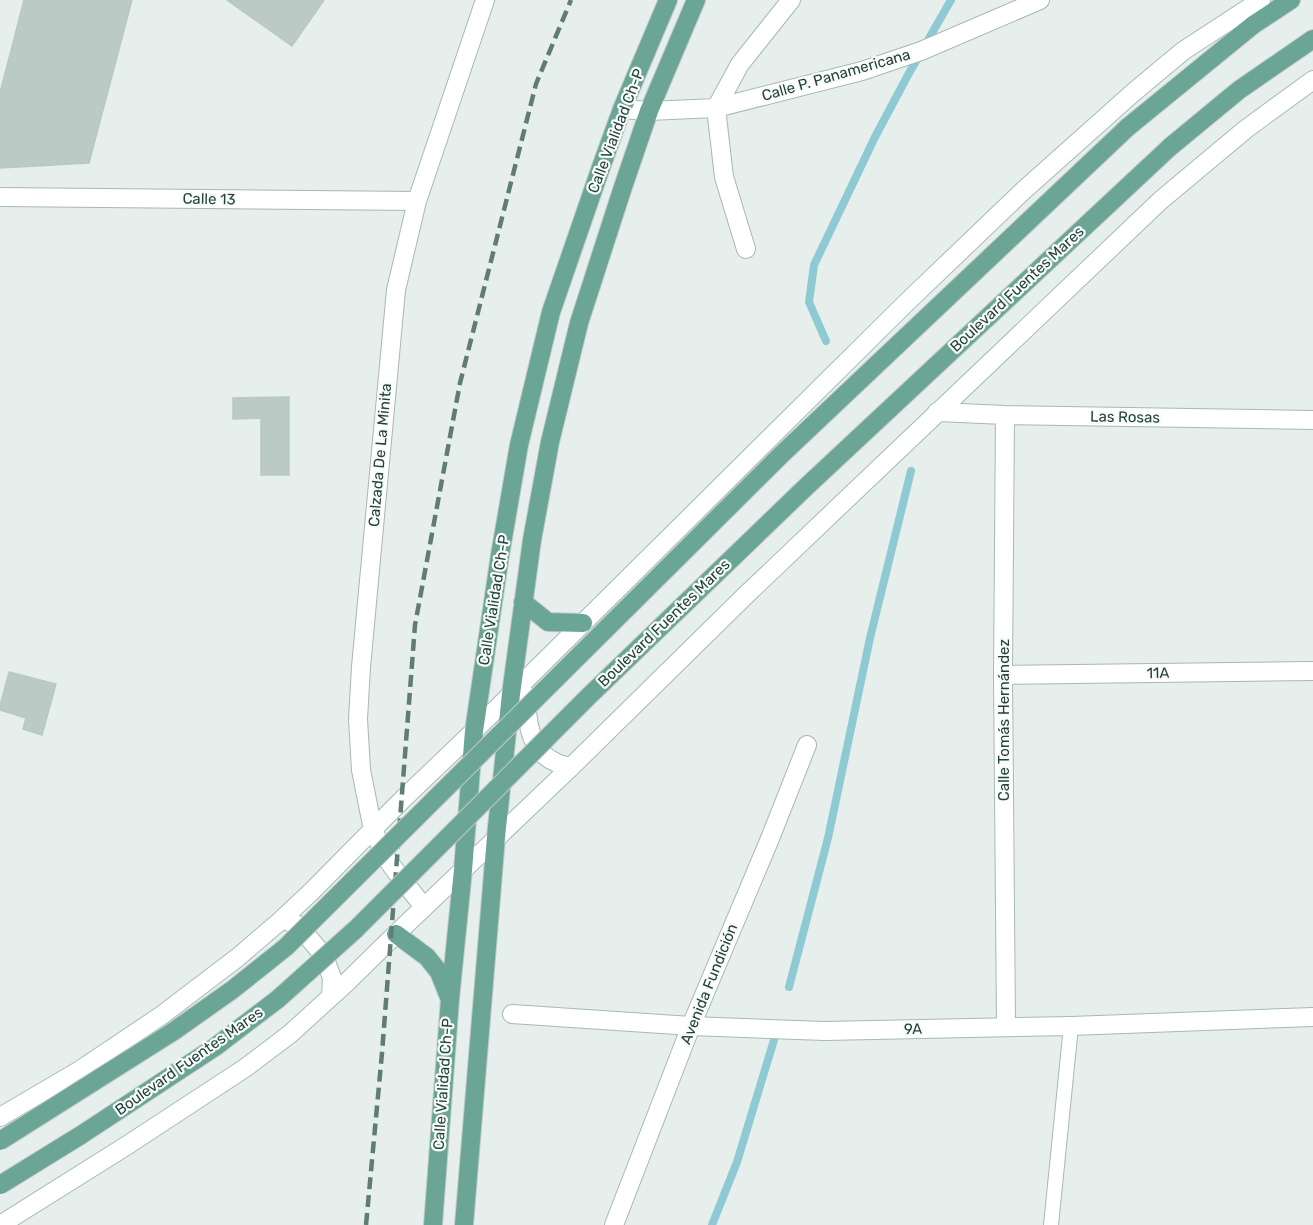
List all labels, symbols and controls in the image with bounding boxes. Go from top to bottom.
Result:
street label: Calle P. Panamericana [760,45,912,105]
street label: Calle Vialidad Ch-P [584,66,648,196]
street label: Calle 13 [182,190,236,208]
street label: Boulevard Fuentes Mares [946,222,1088,356]
street label: Calzada De La Minita [365,383,395,527]
street label: Las Rosas [1090,407,1160,427]
street label: Calle Vialidad Ch-P [475,533,513,667]
street label: Boulevard Fuentes Mares [594,555,734,691]
street label: Calle Tomás Hernández [995,638,1013,801]
street label: 11A [1146,664,1170,682]
street label: Avenida Fundición [677,921,741,1047]
street label: Boulevard Fuentes Mares [112,1003,267,1119]
street label: Calle Vialidad Ch-P [429,1017,457,1150]
street label: 9A [904,1020,922,1038]

